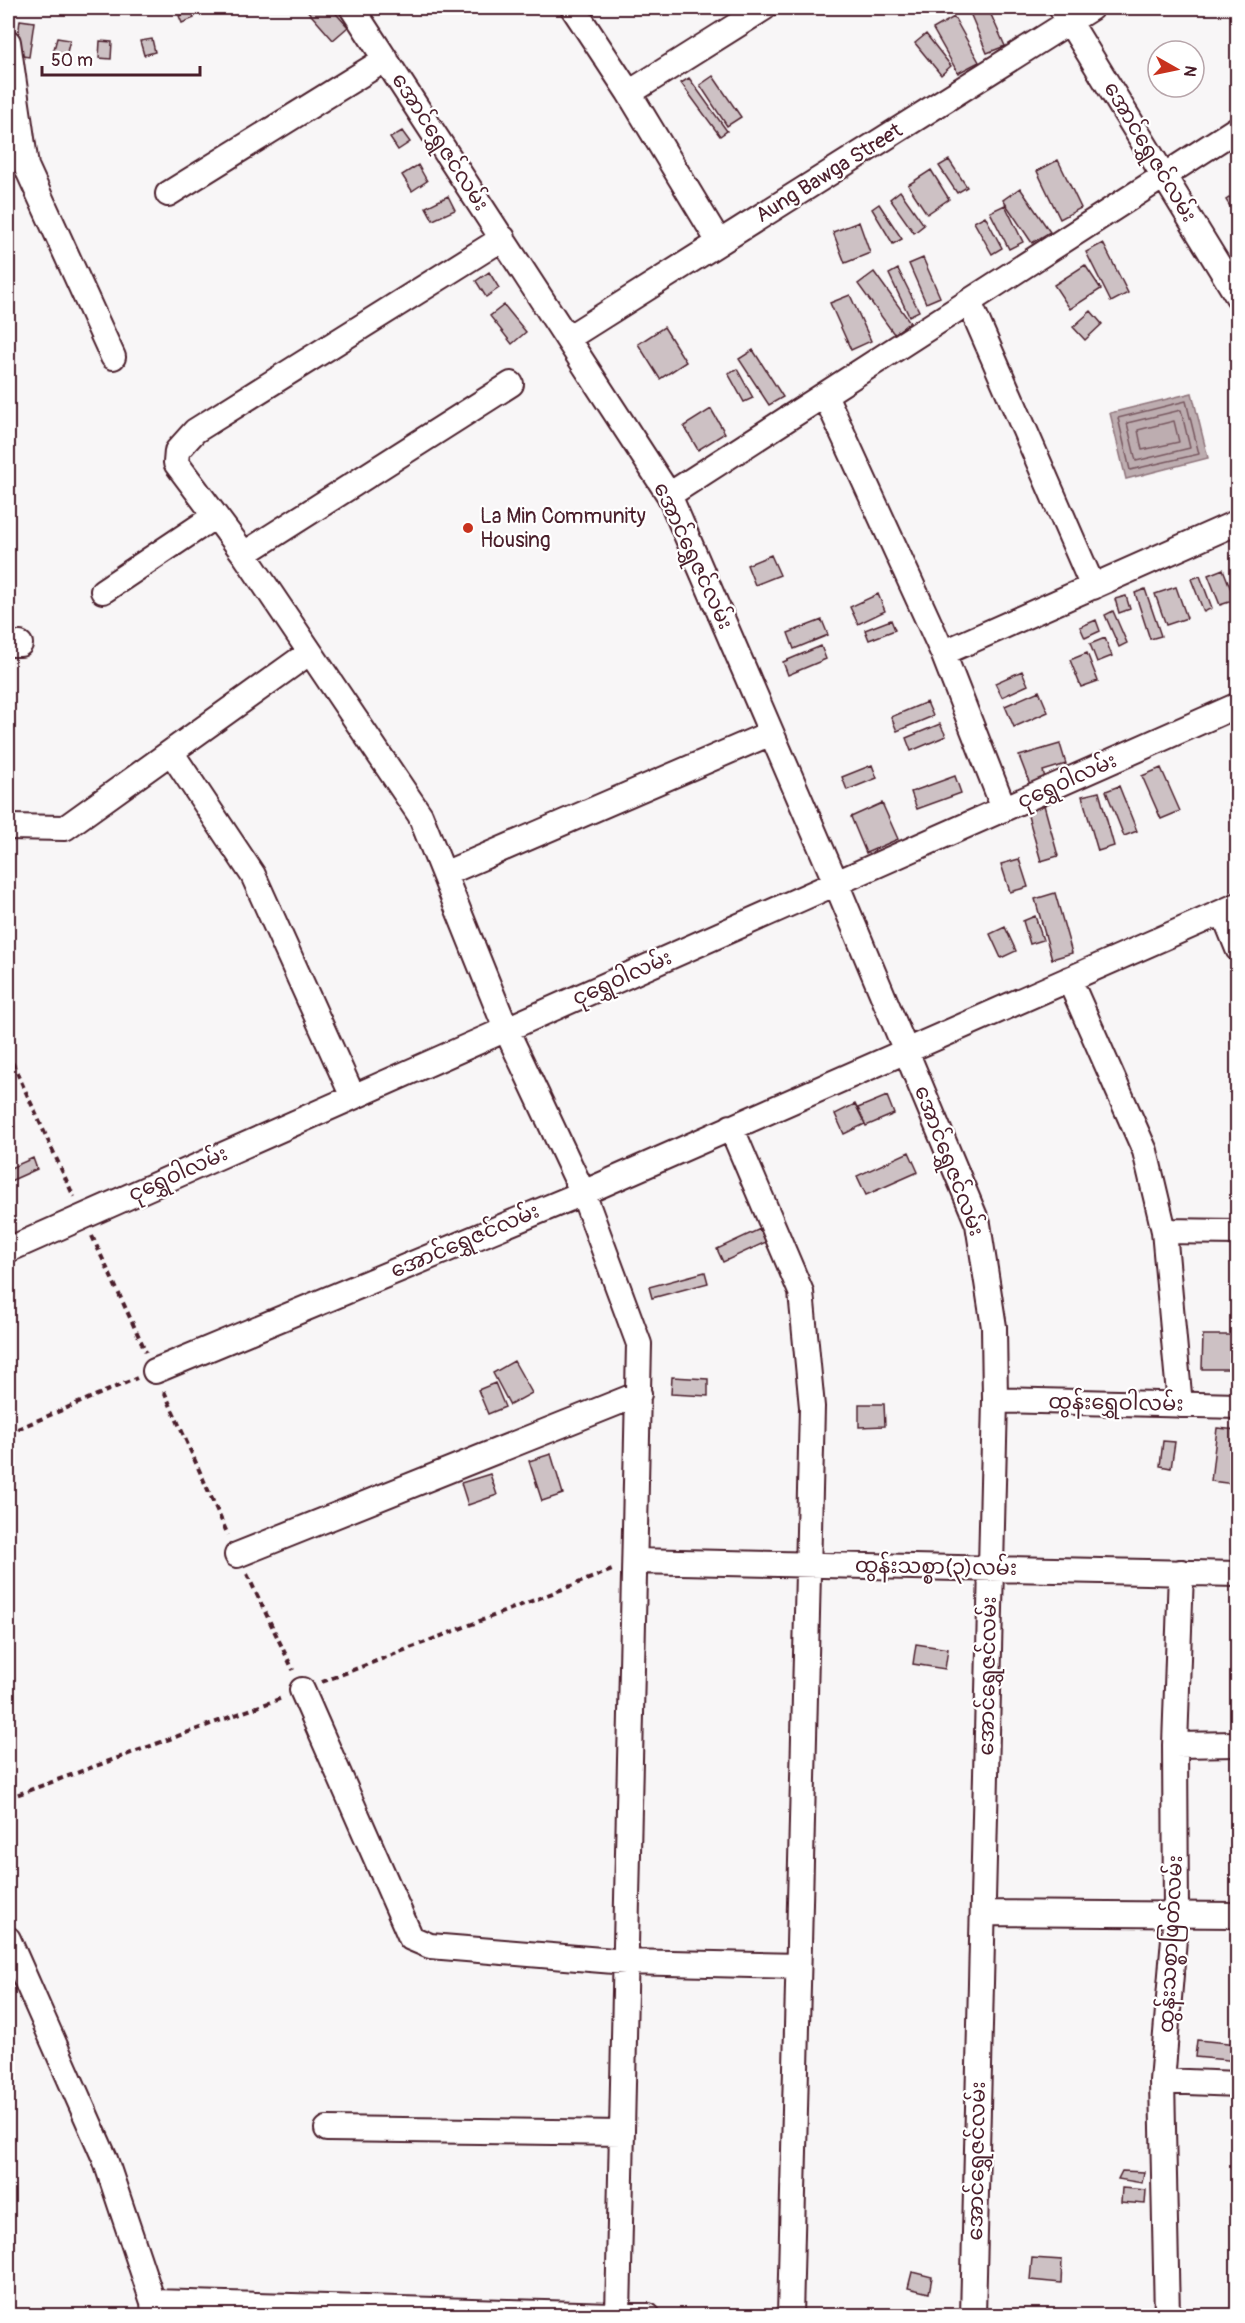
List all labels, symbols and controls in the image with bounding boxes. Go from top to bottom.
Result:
scale bar [42,39,200,77]
north arrow [1146,39,1206,99]
text: 50 m [51,49,93,72]
text: N [1179,64,1201,78]
street label: အောင်ရွှေဇင်လမ်း [383,66,497,218]
street label: အောင်ရွှေဇင်လမ်း [1095,75,1205,229]
street label: Aung Bawga Street [751,117,908,229]
street label: အောင်ရွှေဇင်လမ်း [644,477,742,635]
place label: La Min Community Housing [480,503,646,554]
marker: La Min Community Housing [461,521,475,535]
street label: ငုရွှေဝါလမ်း [1012,744,1122,818]
street label: ငုရွှေဝါလမ်း [567,941,677,1015]
street label: အောင်ရွှေဇင်လမ်း [905,1081,993,1241]
street label: ငုရွှေဝါလမ်း [123,1137,233,1211]
street label: အောင်ရွှေဇင်လမ်း [385,1195,545,1287]
street label: ထွန်းရွှေဝါလမ်း [1048,1385,1184,1421]
street label: ထွန်းသစ္စာ(၃)လမ်း [855,1549,1017,1585]
street label: အောင်ရွှေဇင်လမ်း [970,1596,1006,1756]
street label: ထွန်းသစ္စာဖြတ်လမ်း [1150,1854,1193,2034]
street label: အောင်ရွှေဇင်လမ်း [959,2081,995,2241]

